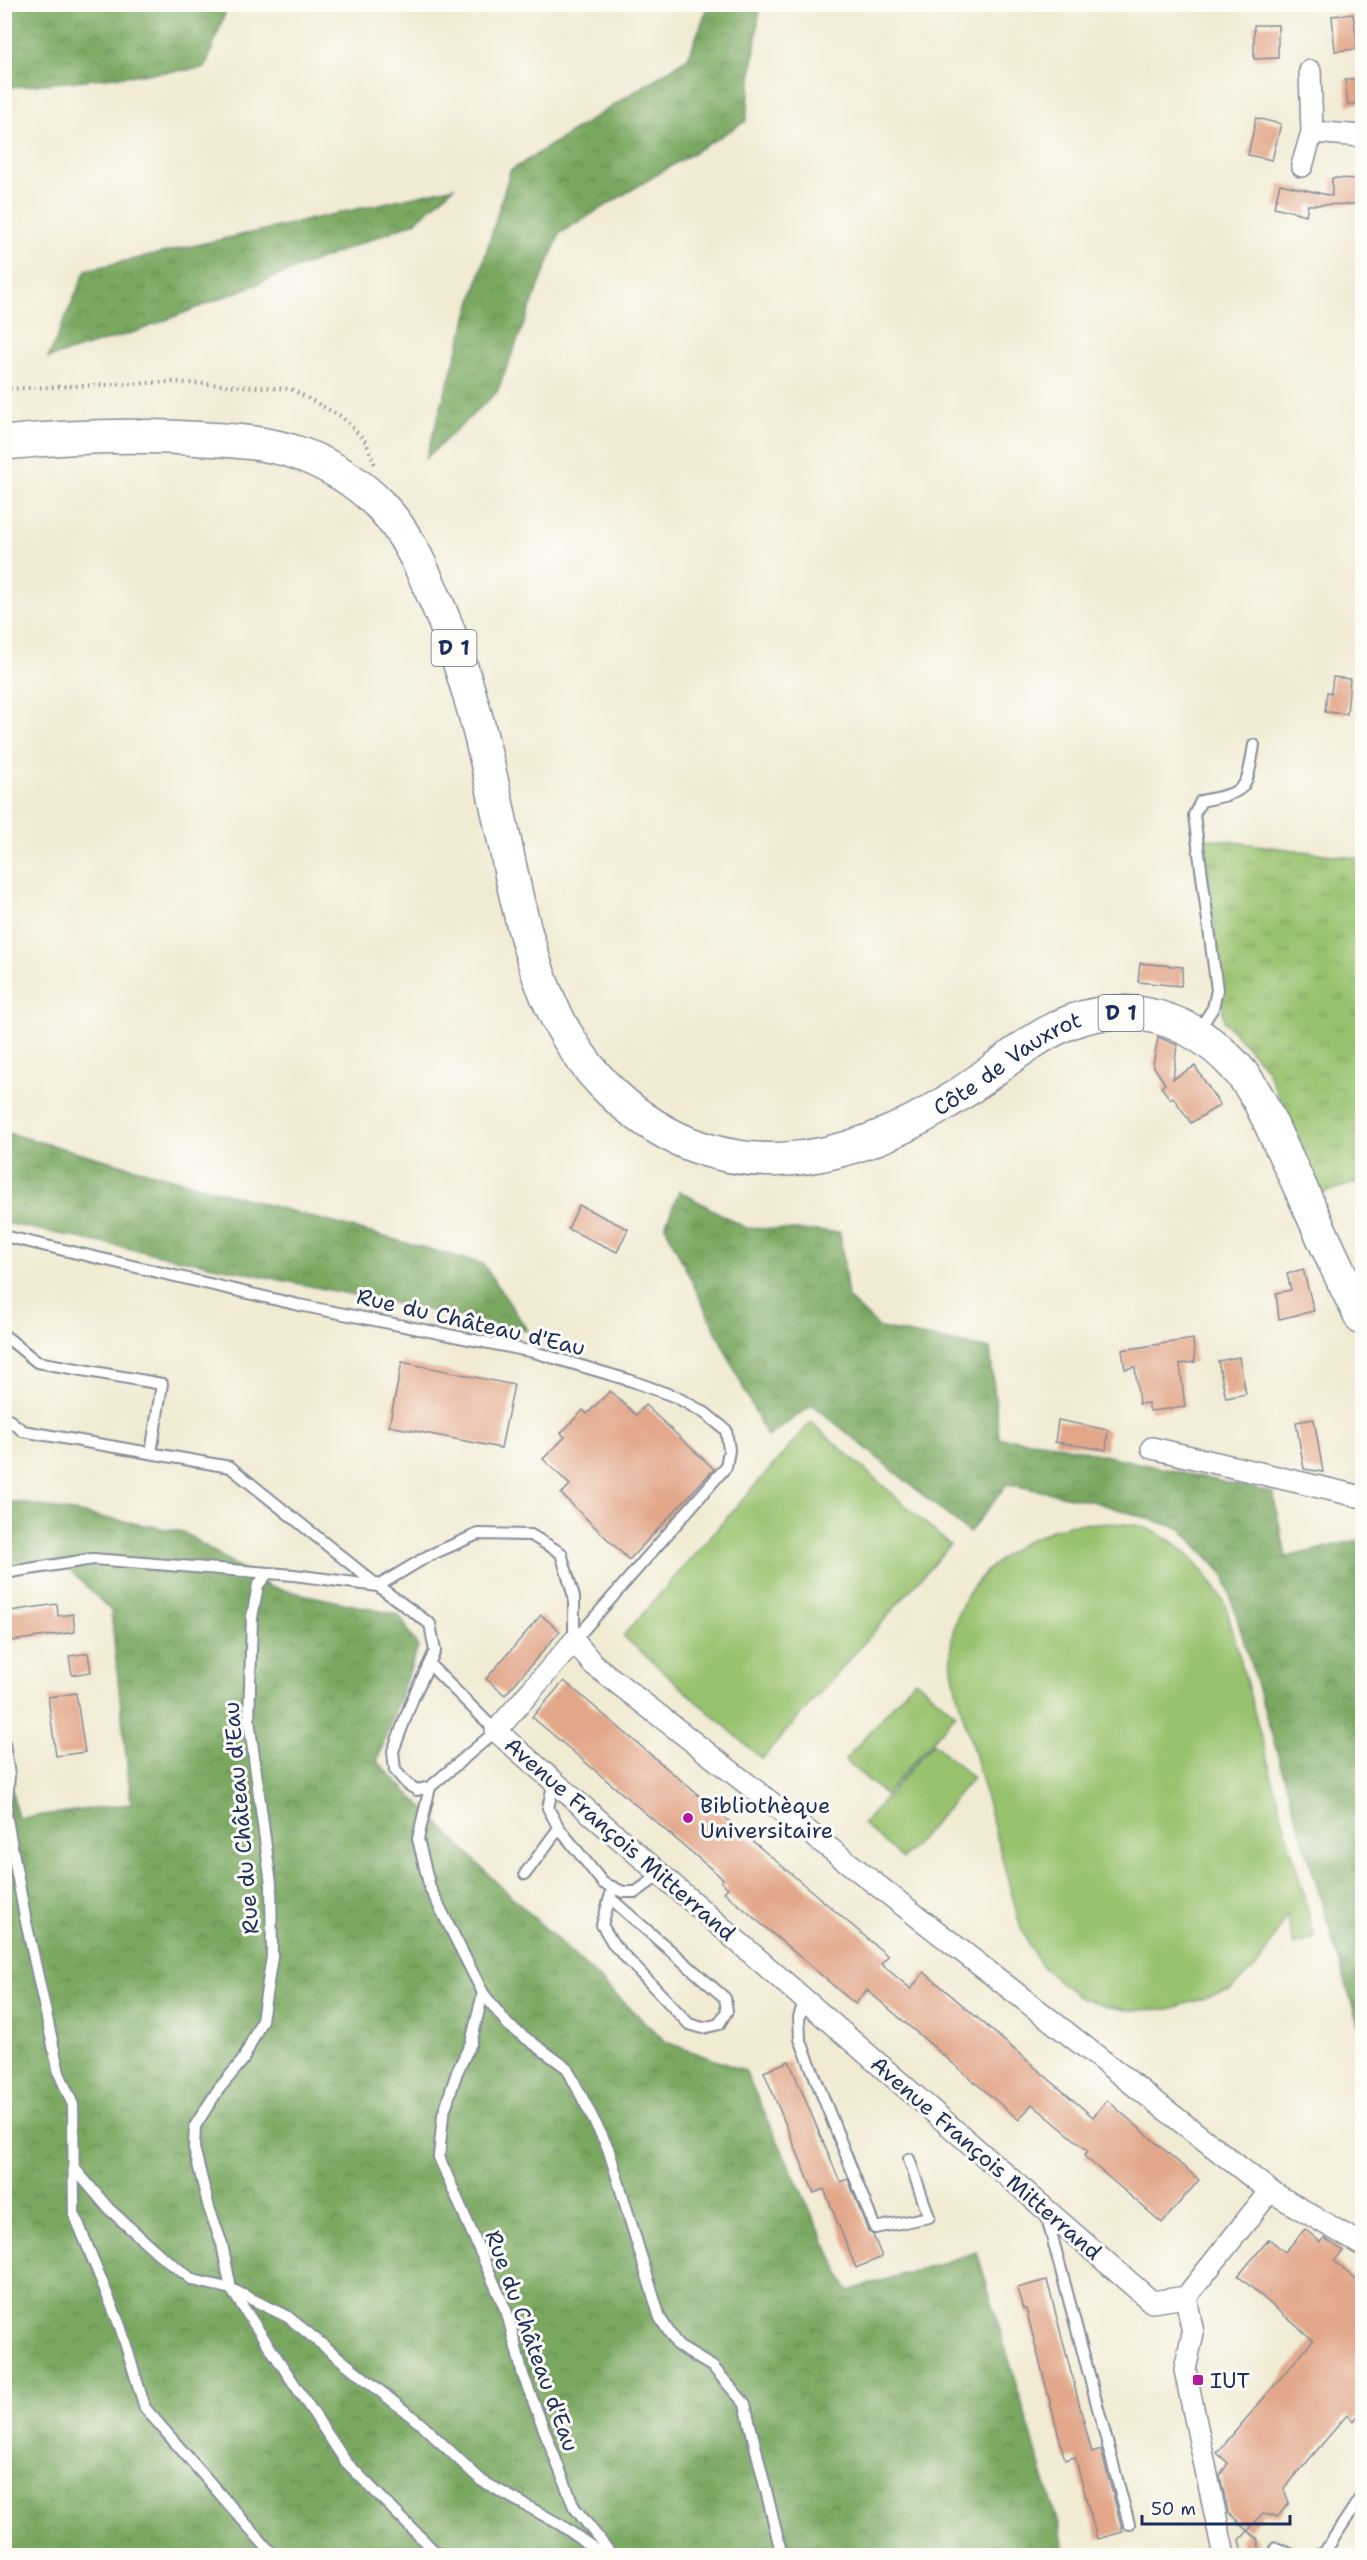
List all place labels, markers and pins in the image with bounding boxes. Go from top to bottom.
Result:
place label: Bibliothèque Universitaire [700,1791,833,1845]
marker: Bibliothèque Universitaire [681,1811,695,1825]
place label: IUT [1210,2366,1251,2395]
marker: IUT [1191,2373,1205,2387]

